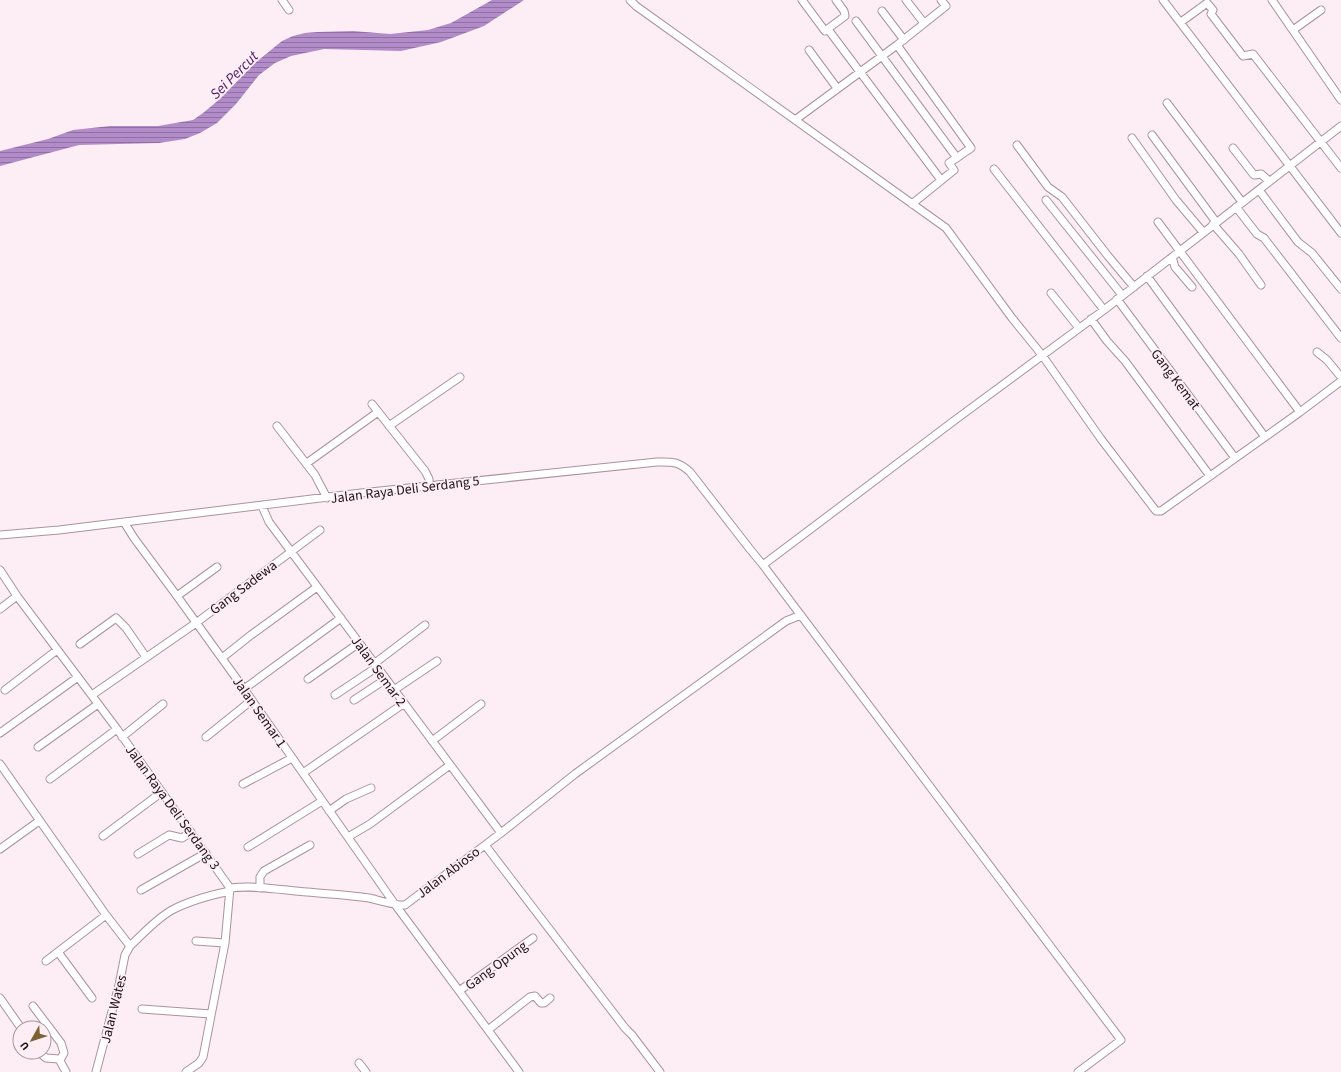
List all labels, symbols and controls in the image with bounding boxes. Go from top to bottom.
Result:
water label: Sei Percut [205,46,264,104]
street label: Gang Kemat [1146,345,1205,414]
street label: Jalan Raya Deli Serdang 5 [330,471,481,509]
street label: Gang Sadewa [206,556,281,620]
street label: Jalan Semar 2 [346,632,411,711]
street label: Jalan Semar 1 [227,673,291,752]
street label: Jalan Raya Deli Serdang 3 [120,741,224,874]
street label: Jalan Abioso [413,842,484,903]
street label: Gang Opung [461,936,532,995]
street label: Jalan Wates [96,973,132,1046]
north arrow [12,1020,52,1060]
text: U [16,1038,33,1054]

